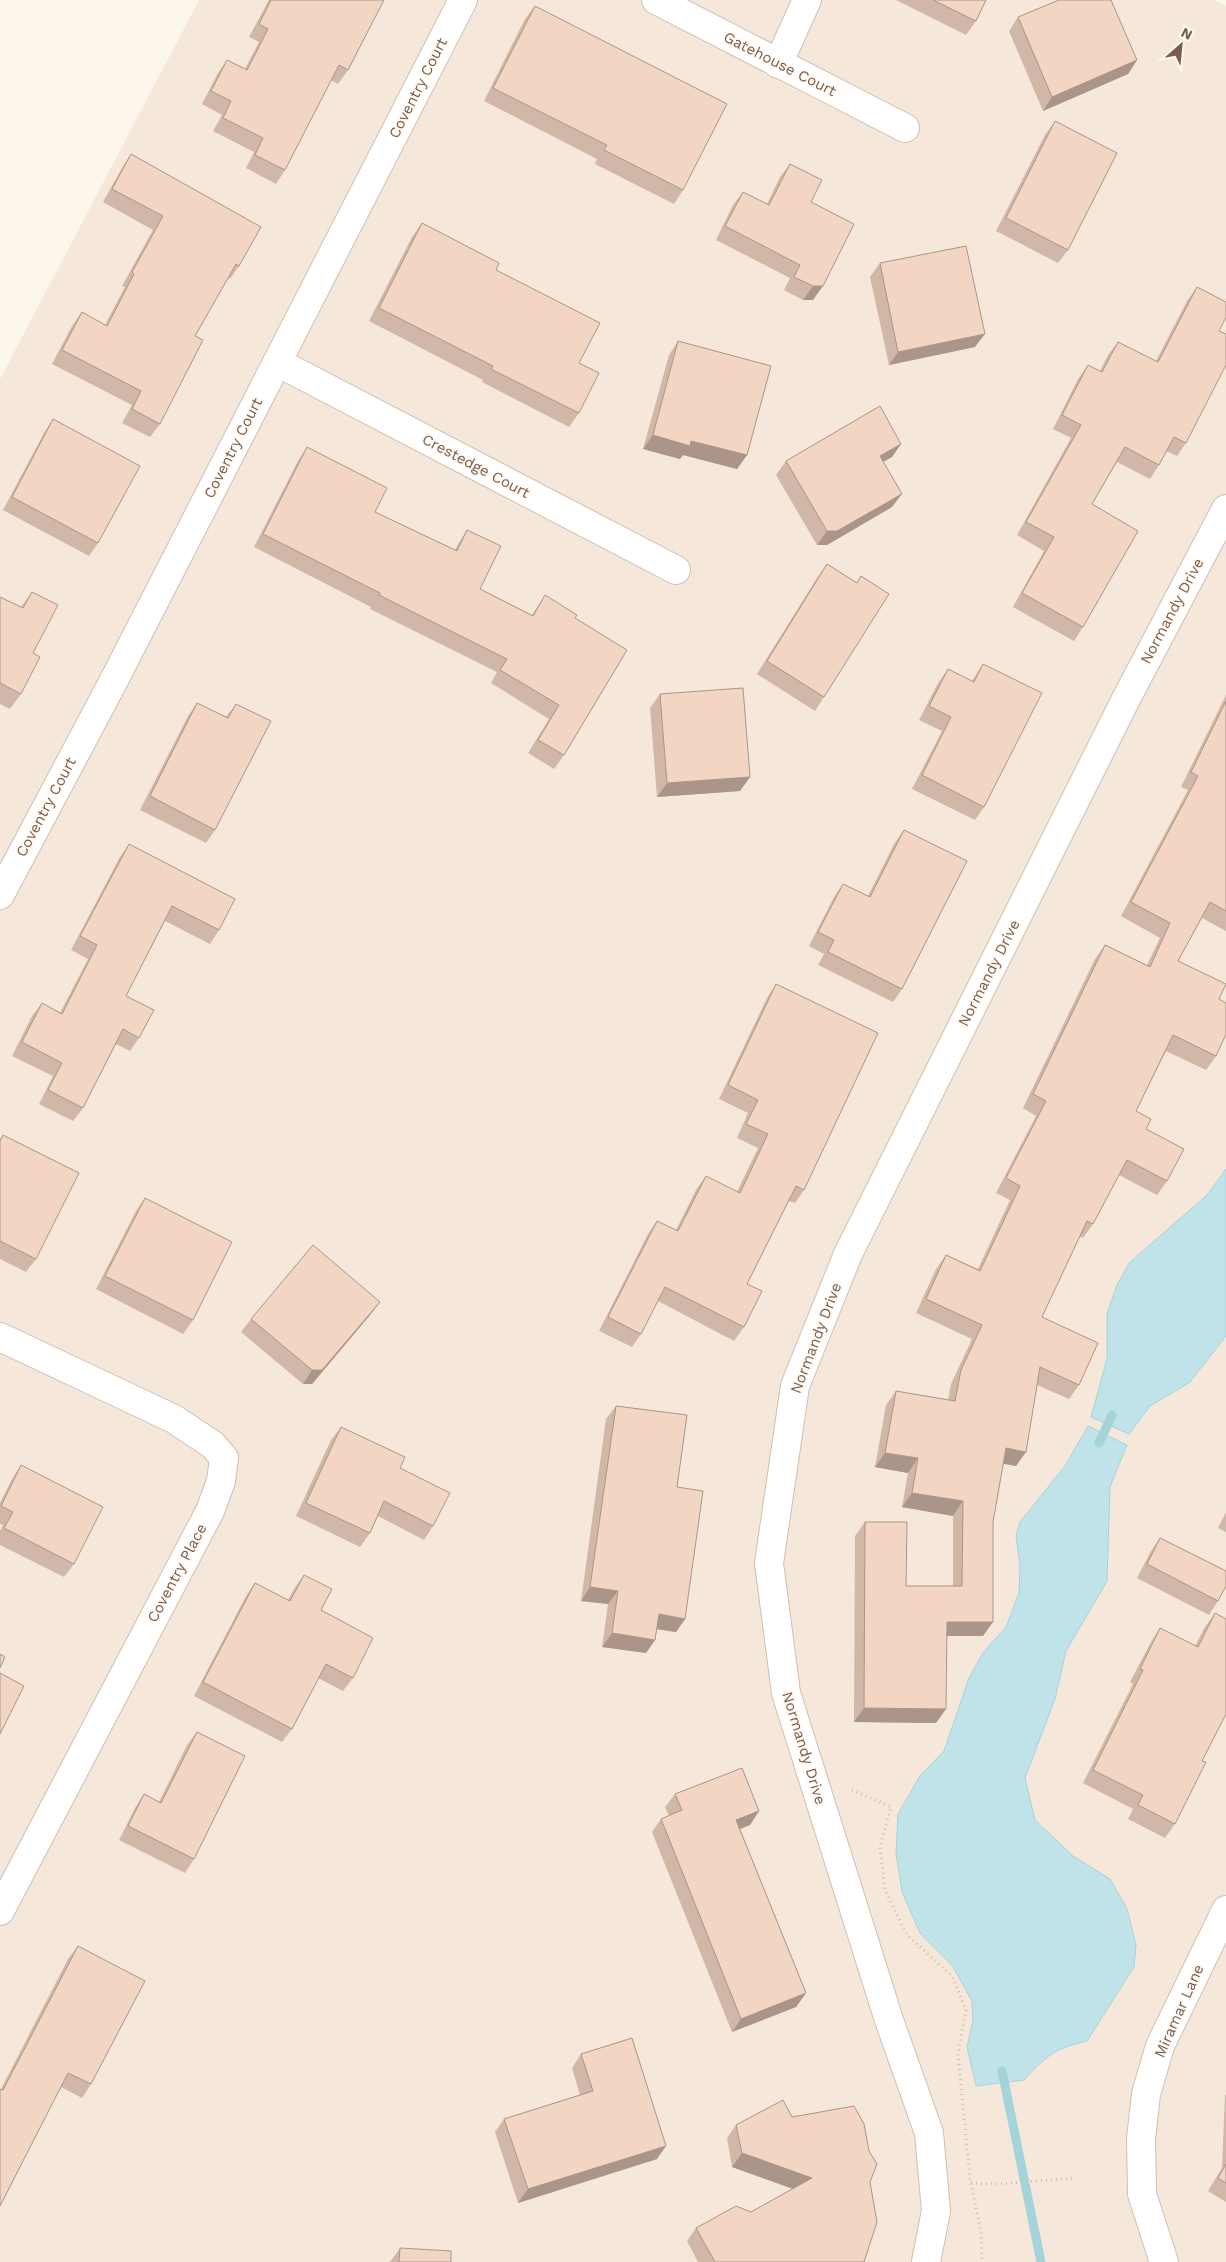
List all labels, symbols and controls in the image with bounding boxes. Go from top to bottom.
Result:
north arrow [1156,20,1206,70]
text: N [1179,24,1195,43]
street label: Gatehouse Court [721,28,840,100]
street label: Coventry Court [385,34,451,141]
street label: Coventry Court [200,394,266,501]
street label: Crestedge Court [419,430,534,502]
street label: Normandy Drive [1137,555,1207,667]
street label: Coventry Court [12,753,80,860]
street label: Normandy Drive [954,917,1024,1029]
street label: Normandy Drive [787,1280,845,1396]
street label: Coventry Place [143,1521,211,1625]
street label: Normandy Drive [778,1689,830,1807]
street label: Miramar Lane [1150,1962,1208,2060]

